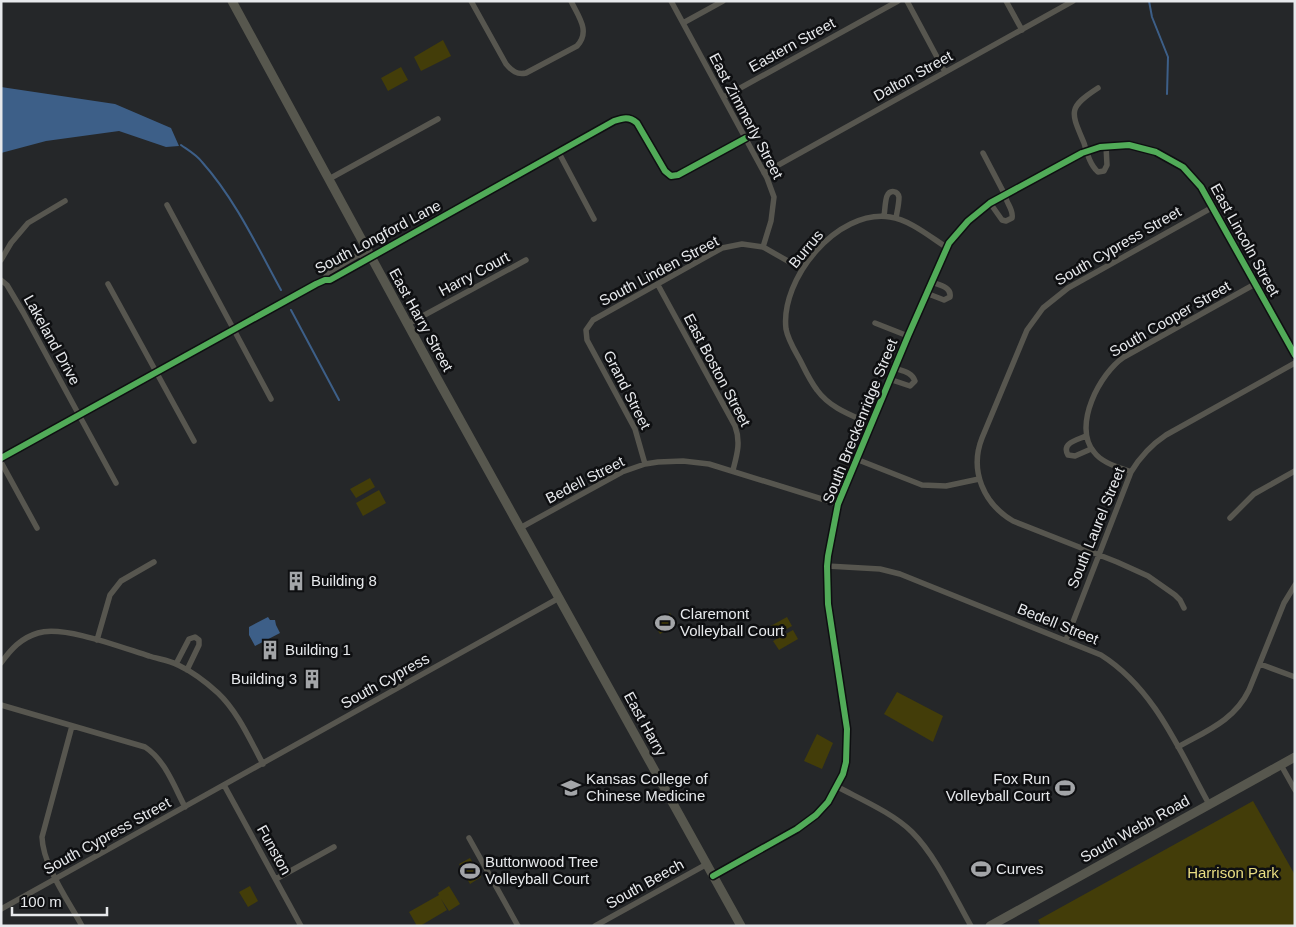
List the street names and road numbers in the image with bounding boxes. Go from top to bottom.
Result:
street label: Eastern Street [746,13,839,75]
street label: Dalton Street [870,47,956,104]
street label: East Zimmerly Street [706,50,787,182]
street label: East Lincoln Street [1207,181,1284,300]
street label: South Longford Lane [312,196,444,277]
street label: South Cypress Street [1052,202,1184,289]
street label: Burrus [785,226,826,271]
street label: South Linden Street [596,232,722,309]
street label: Harry Court [436,247,513,299]
street label: East Harry Street [386,265,457,375]
street label: South Cooper Street [1106,277,1234,360]
street label: Lakeland Drive [21,292,84,388]
street label: East Boston Street [681,311,755,430]
street label: South Breckenridge Street [819,335,901,506]
street label: Grand Street [600,348,655,433]
street label: Bedell Street [543,452,628,507]
street label: South Laurel Street [1063,464,1128,591]
street label: Bedell Street [1015,600,1102,648]
street label: South Cypress [338,649,432,712]
street label: East Harry [621,689,670,759]
street label: South Webb Road [1077,791,1192,866]
street label: South Cypress Street [40,793,174,878]
street label: Funston [254,822,295,878]
street label: South Beech [603,855,686,912]

